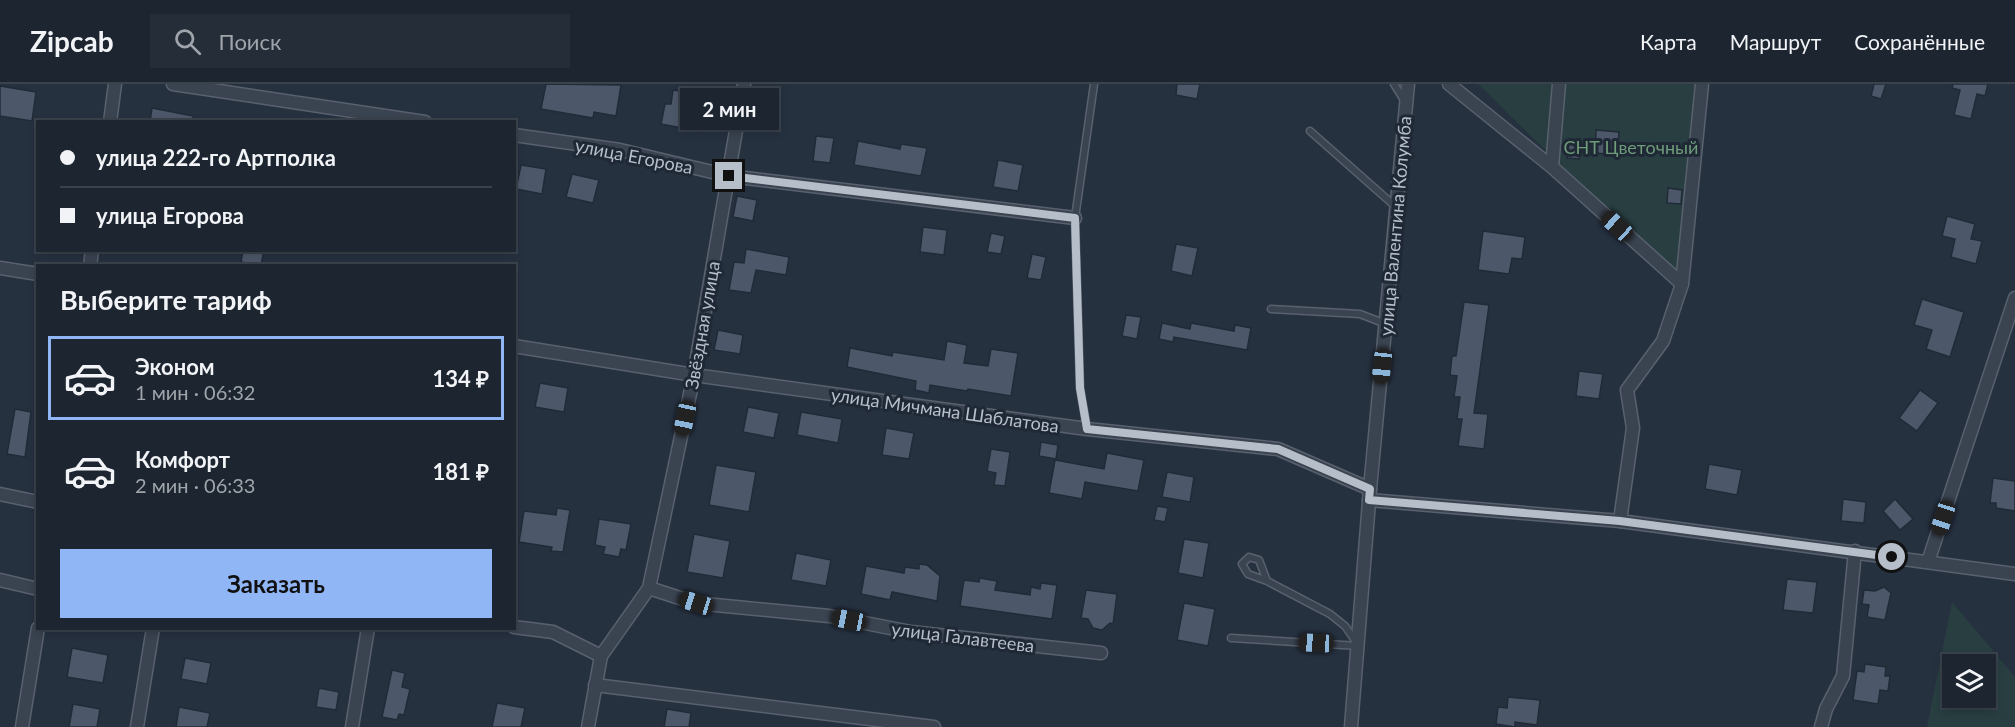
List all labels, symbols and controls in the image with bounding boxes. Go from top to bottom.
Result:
search box [150,14,570,68]
text: Zipcab [30,24,114,58]
icon: search [171,25,204,58]
text: Поиск [219,28,281,55]
text: Карта [1640,29,1697,54]
text: Маршрут [1730,29,1821,54]
text: Сохранённые [1854,29,1985,54]
callout: 2 мин [680,89,778,131]
text: 2 мин [703,97,756,121]
street label: улица Валентина Колумба [1374,115,1416,337]
street label: улица Егорова [573,134,695,178]
park label: СНТ Цветочный [1564,136,1698,158]
text: улица 222-го Артполка [96,144,336,171]
route end [715,162,742,189]
text: улица Егорова [96,202,244,229]
car [1598,207,1636,245]
street label: Звёздная улица [680,259,724,391]
text: Выберите тариф [60,283,272,316]
car [1371,347,1393,385]
icon: car [63,351,117,405]
text: Эконом [135,353,215,380]
text: 134 ₽ [433,365,489,392]
text: 1 мин · 06:32 [135,380,255,404]
street label: улица Мичмана Шаблатова [830,383,1060,437]
car [672,399,698,437]
icon: car [63,444,117,498]
text: Комфорт [135,446,230,473]
text: 181 ₽ [433,458,489,485]
text: 2 мин · 06:33 [135,473,255,497]
car [1929,498,1957,538]
route start [1878,543,1905,570]
button: Заказать [60,549,492,618]
car [676,589,716,617]
car [830,608,868,632]
street label: улица Галавтеева [890,617,1036,657]
car [1298,633,1334,653]
map controls [1942,654,1996,708]
button: layers [1942,654,1996,708]

